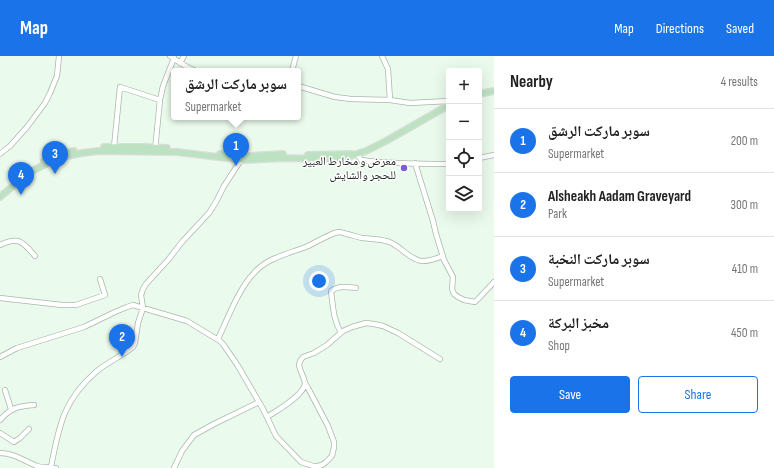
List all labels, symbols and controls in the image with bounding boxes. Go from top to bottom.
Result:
text: Map [20,17,48,40]
text: Map [614,20,634,37]
text: Directions [656,20,704,37]
text: Saved [726,20,754,37]
popup [171,68,301,120]
map controls [446,68,482,212]
button: + [446,68,482,104]
text: Nearby [510,72,553,92]
text: 4 results [721,74,758,90]
text: سوبر ماركت الرشق [185,75,287,94]
text: Supermarket [185,99,241,115]
button: − [446,104,482,140]
text: سوبر ماركت الرشق [548,122,650,141]
pin: 1 [223,133,249,166]
text: 1 [520,133,526,149]
text: 200 m [731,133,758,149]
button: locate [446,140,482,176]
pin: 3 [42,141,68,174]
text: Supermarket [548,146,604,162]
place label: معرض و مخارط العبير للحجر والشايش [302,154,396,183]
pin: 4 [8,162,34,195]
marker: معرض و مخارط العبير للحجر والشايش [399,163,409,173]
button: layers [446,176,482,212]
text: Alsheakh Aadam Graveyard [548,187,691,206]
text: 2 [520,197,526,213]
text: 300 m [731,197,758,213]
text: Park [548,206,567,222]
text: سوبر ماركت النخبة [548,250,650,269]
text: 3 [520,261,526,277]
text: 410 m [732,261,758,277]
your location [309,271,329,291]
text: Supermarket [548,274,604,290]
text: مخبز البركة [548,314,609,333]
pin: 2 [109,324,135,357]
text: 4 [520,325,526,341]
text: 450 m [731,325,758,341]
text: Shop [548,338,570,354]
button: Save [510,376,630,413]
button: Share [638,376,758,413]

